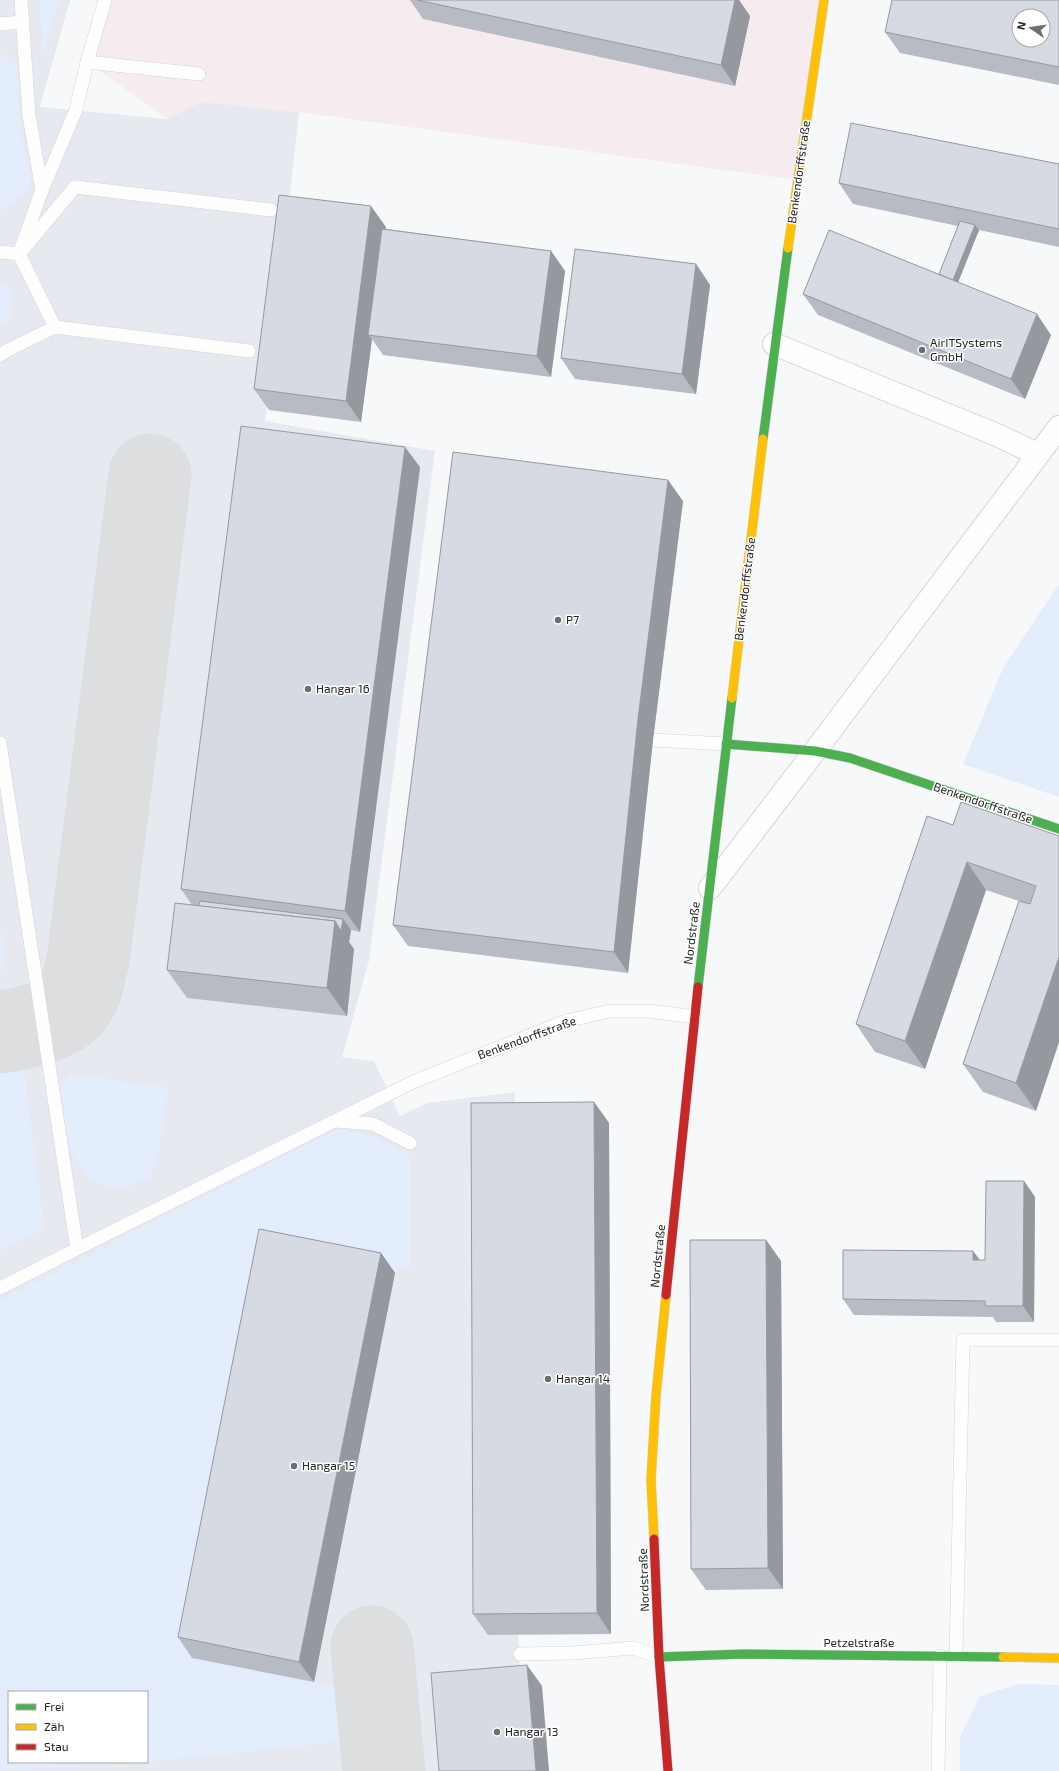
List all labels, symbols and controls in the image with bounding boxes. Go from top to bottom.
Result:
north arrow [1011,8,1051,48]
text: N [1014,20,1028,31]
street label: Benkendorffstraße [784,119,812,224]
place label: AirITSystems GmbH [930,335,1002,363]
marker: AirITSystems GmbH [917,345,927,355]
street label: Benkendorffstraße [731,536,757,641]
place label: P7 [566,612,579,626]
marker: P7 [553,615,563,625]
place label: Hangar 16 [316,681,370,695]
marker: Hangar 16 [303,684,313,694]
street label: Benkendorffstraße [932,779,1035,826]
street label: Nordstraße [680,901,702,965]
street label: Benkendorffstraße [475,1013,578,1061]
street label: Nordstraße [647,1224,667,1288]
place label: Hangar 14 [556,1371,610,1385]
marker: Hangar 14 [543,1374,553,1384]
place label: Hangar 15 [302,1458,355,1472]
marker: Hangar 15 [289,1461,299,1471]
street label: Nordstraße [635,1548,651,1612]
street label: Petzelstraße [824,1635,894,1649]
legend [8,1691,148,1763]
text: Frei [44,1699,64,1713]
text: Zäh [44,1719,64,1733]
place label: Hangar 13 [505,1724,558,1738]
marker: Hangar 13 [492,1727,502,1737]
text: Stau [44,1739,69,1753]

